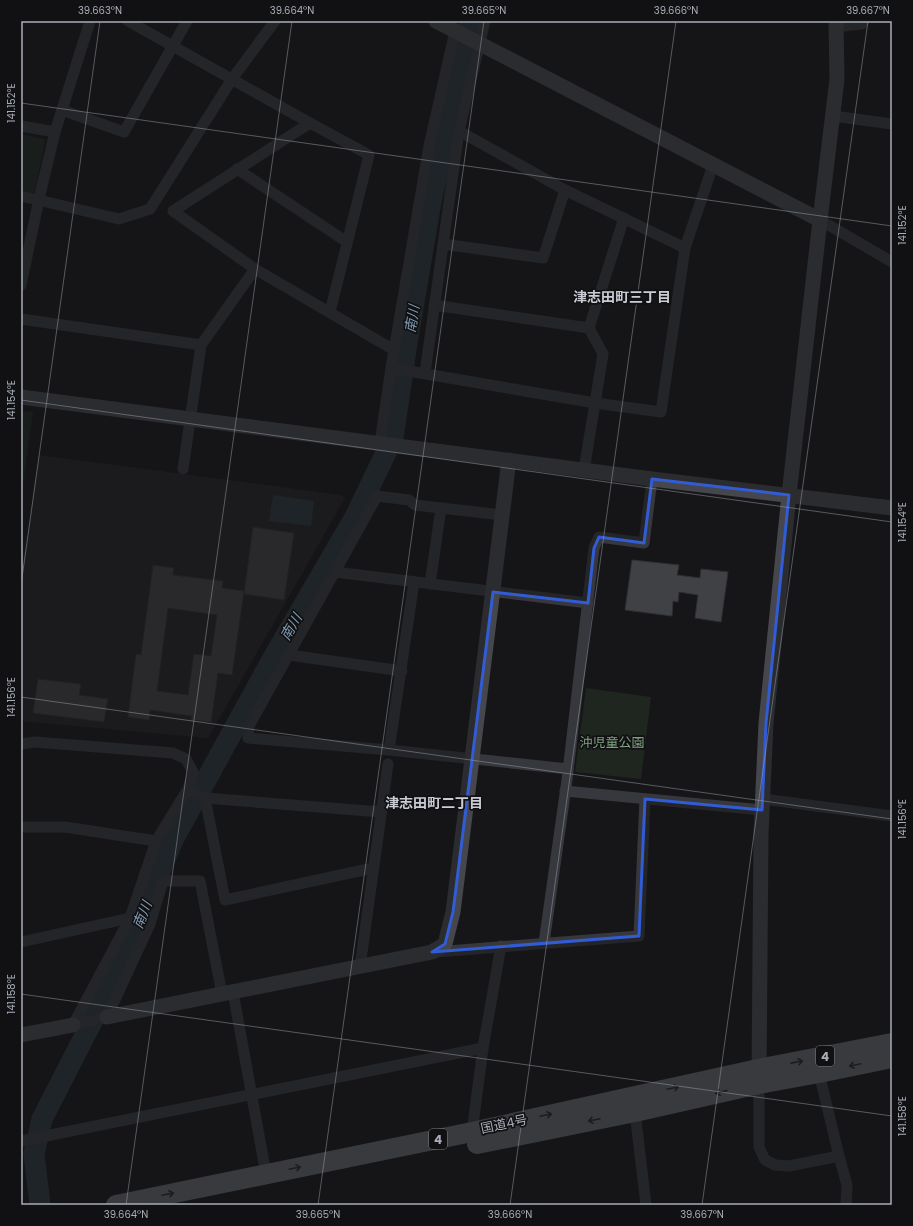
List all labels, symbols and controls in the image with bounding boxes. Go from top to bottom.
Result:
text: 39.663°N [78,3,122,18]
text: 39.664°N [270,3,314,18]
text: 39.665°N [462,3,506,18]
text: 39.666°N [654,3,698,18]
text: 39.667°N [846,3,890,18]
text: 141.152°E [4,83,19,123]
text: 141.152°E [895,205,910,245]
district label: 津志田町三丁目 [573,287,671,307]
water label: 南川 [400,302,424,334]
text: 141.154°E [4,380,19,420]
text: 141.154°E [895,502,910,542]
water label: 南川 [275,608,308,644]
text: 141.156°E [4,677,19,717]
park label: 沖児童公園 [579,733,645,752]
district label: 津志田町二丁目 [385,793,483,813]
text: 141.156°E [895,799,910,839]
water label: 南川 [127,896,157,932]
text: 141.158°E [4,974,19,1014]
road number: 4 [816,1046,834,1066]
one-way arrow [790,1057,803,1065]
one-way arrow [849,1062,862,1070]
one-way arrow [666,1083,679,1091]
one-way arrow [715,1089,728,1097]
text: 141.158°E [895,1096,910,1136]
street label: 国道4号 [479,1110,529,1138]
one-way arrow [539,1111,552,1119]
one-way arrow [588,1117,601,1125]
road number: 4 [429,1129,447,1149]
one-way arrow [289,1164,302,1172]
one-way arrow [161,1190,174,1198]
text: 39.664°N [104,1207,148,1222]
text: 39.665°N [296,1207,340,1222]
text: 39.666°N [488,1207,532,1222]
text: 39.667°N [680,1207,724,1222]

